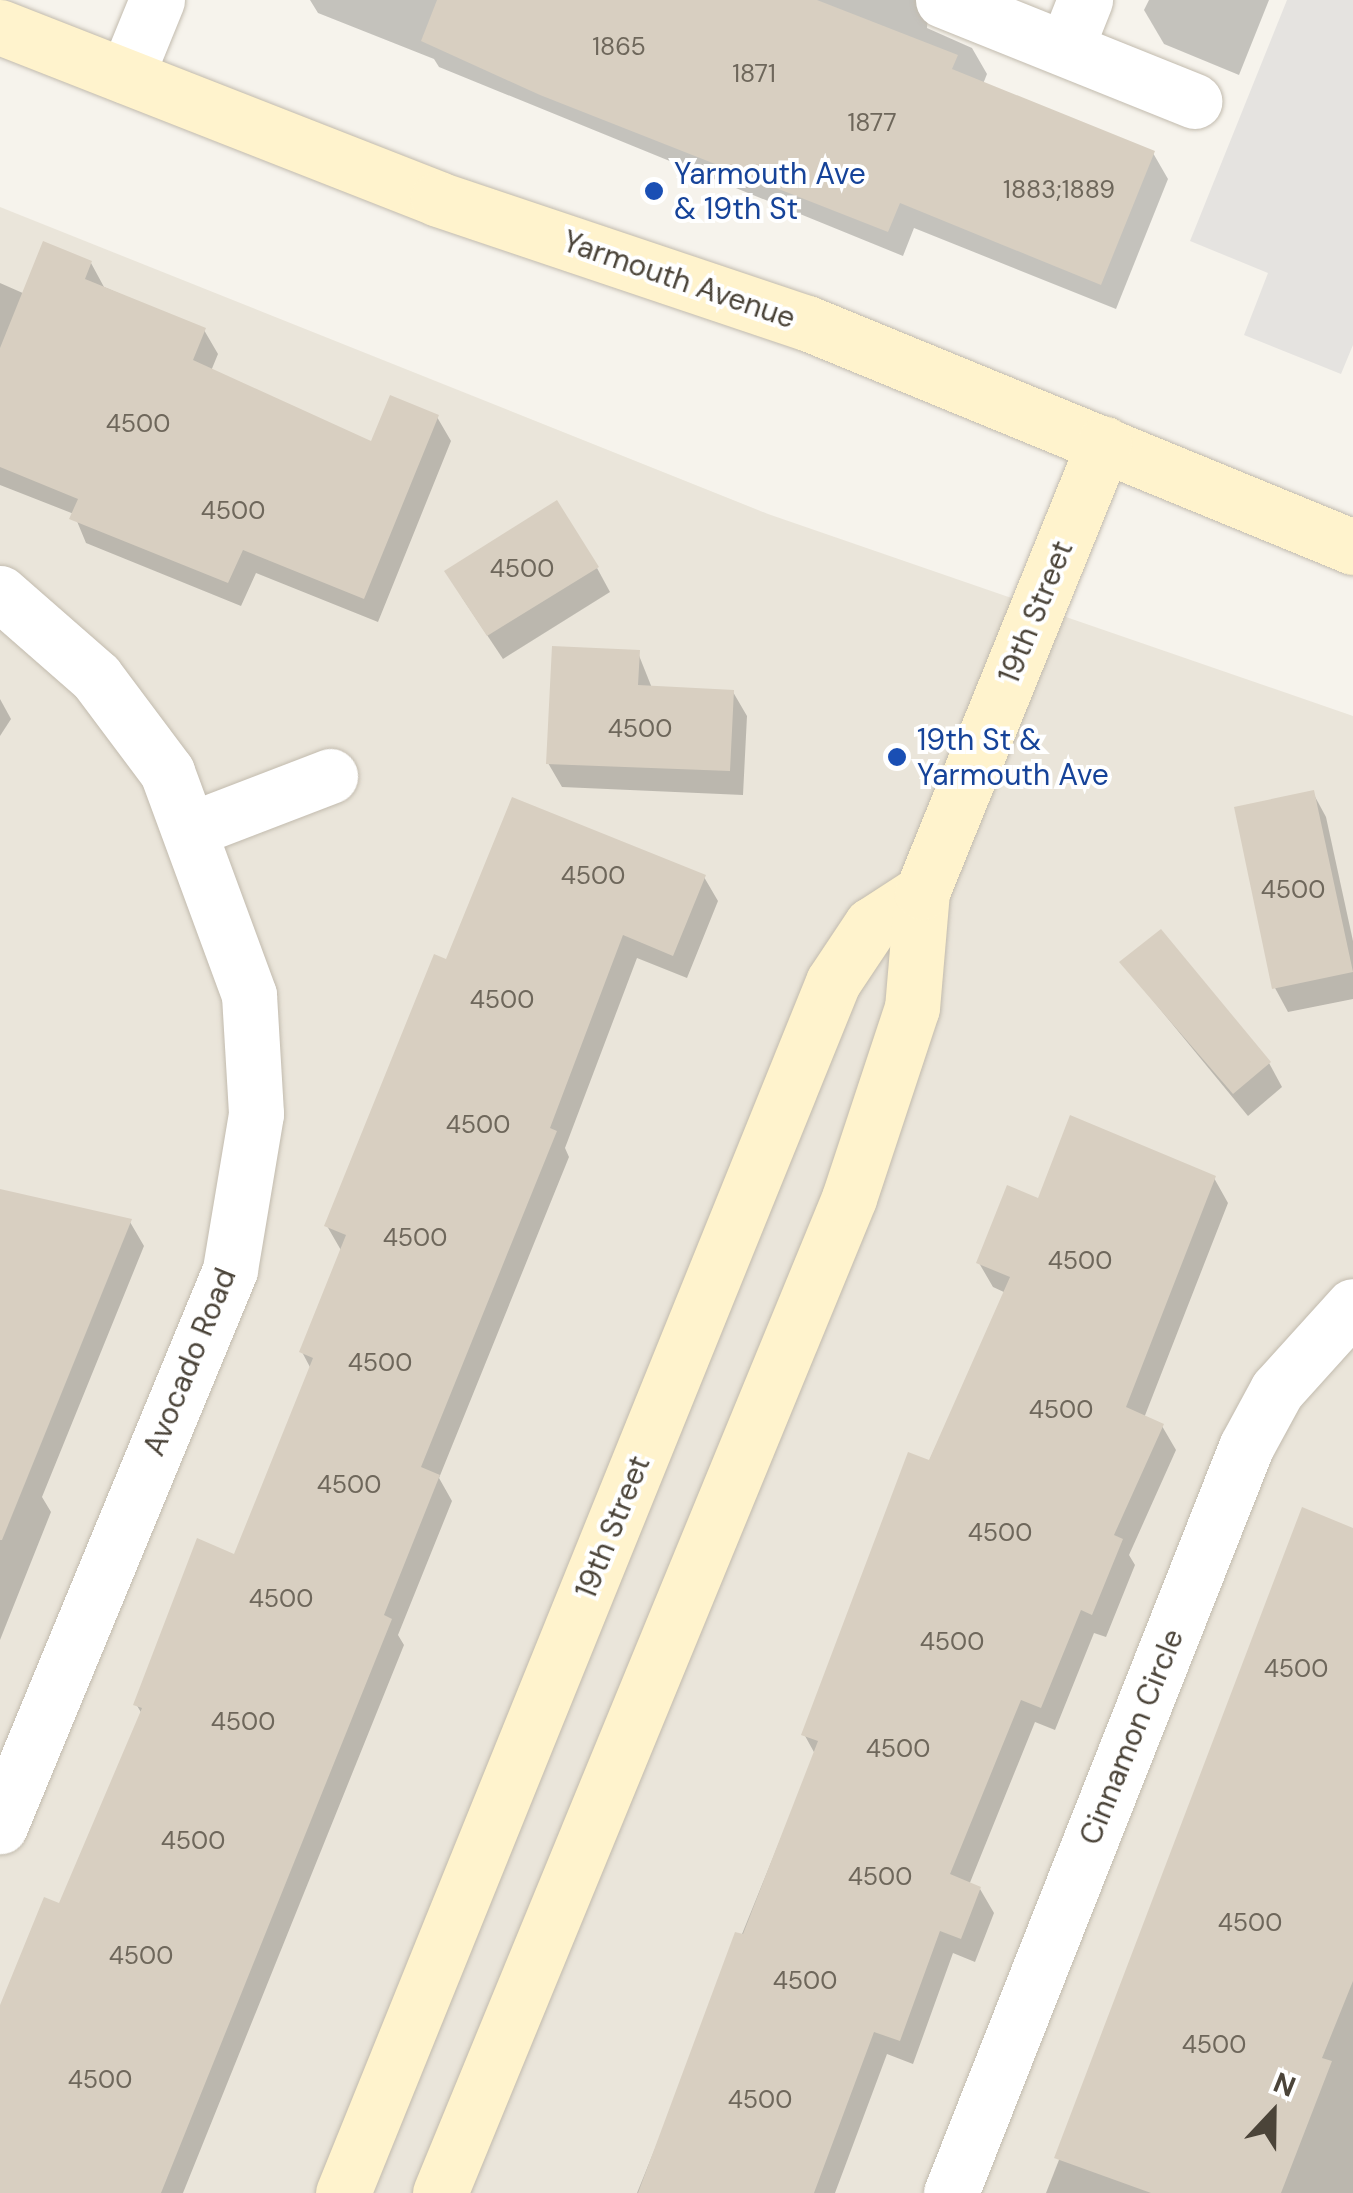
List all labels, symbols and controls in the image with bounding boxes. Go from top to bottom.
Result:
house number: 1865 [592,32,646,62]
house number: 1871 [732,59,776,89]
house number: 1877 [847,108,897,138]
place label: Yarmouth Ave & 19th St [674,156,866,226]
house number: 1883;1889 [1003,175,1115,205]
marker: Yarmouth Ave & 19th St [643,180,665,202]
street label: Yarmouth Avenue [558,223,800,337]
house number: 4500 [106,409,170,439]
house number: 4500 [201,496,265,526]
street label: 19th Street [991,536,1081,688]
house number: 4500 [490,554,554,584]
house number: 4500 [608,714,672,744]
place label: 19th St & Yarmouth Ave [917,722,1109,792]
marker: 19th St & Yarmouth Ave [886,746,908,768]
house number: 4500 [561,861,625,891]
house number: 4500 [1261,875,1325,905]
house number: 4500 [470,985,534,1015]
house number: 4500 [446,1110,510,1140]
house number: 4500 [383,1223,447,1253]
house number: 4500 [1048,1246,1112,1276]
street label: Avocado Road [136,1263,244,1461]
house number: 4500 [348,1348,412,1378]
house number: 4500 [1029,1395,1093,1425]
street label: 19th Street [568,1451,658,1603]
house number: 4500 [317,1470,381,1500]
house number: 4500 [968,1518,1032,1548]
house number: 4500 [249,1584,313,1614]
street label: Cinnamon Circle [1072,1624,1192,1850]
house number: 4500 [920,1627,984,1657]
house number: 4500 [1264,1654,1328,1684]
house number: 4500 [211,1707,275,1737]
house number: 4500 [866,1734,930,1764]
house number: 4500 [161,1826,225,1856]
house number: 4500 [848,1862,912,1892]
house number: 4500 [1218,1908,1282,1938]
house number: 4500 [109,1941,173,1971]
house number: 4500 [773,1966,837,1996]
house number: 4500 [1182,2030,1246,2060]
north arrow [1223,2063,1323,2163]
text: N [1268,2064,1301,2106]
house number: 4500 [68,2065,132,2095]
house number: 4500 [728,2085,792,2115]

